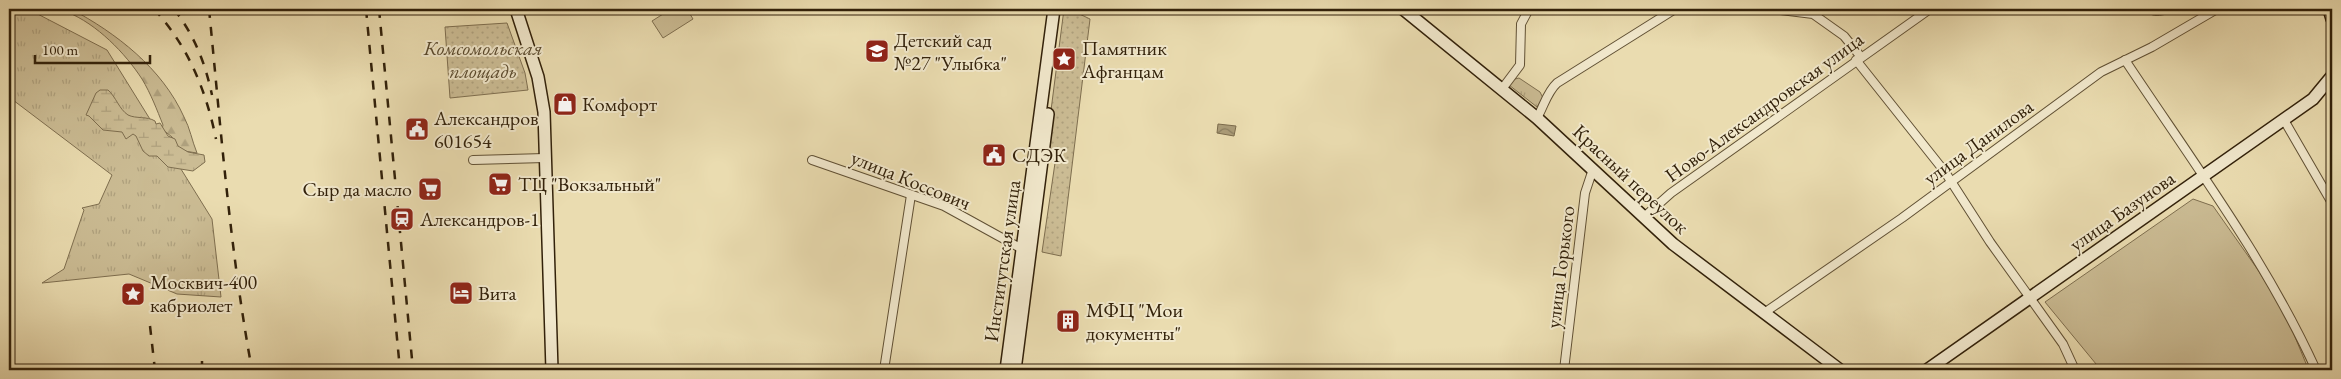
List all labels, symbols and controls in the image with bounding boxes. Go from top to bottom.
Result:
street label: Ново-Александровская улица [1660,26,1868,188]
place label: Детский сад №27 "Улыбка" [894,27,1007,76]
scale bar [35,32,150,64]
park label: Комсомольская площадь [422,35,543,84]
place label: Памятник Афганцам [1081,35,1167,84]
school or university icon: Детский сад №27 "Улыбка" [864,38,890,64]
text: 100 m [42,40,79,59]
place icon: Памятник Афганцам [1051,46,1077,72]
shop icon: Комфорт [552,91,578,117]
place label: Комфорт [582,91,657,117]
street label: улица Данилова [1918,93,2038,191]
place label: Александров 601654 [433,105,539,154]
public building icon: Александров 601654 [404,116,430,142]
street label: Красный переулок [1567,118,1695,240]
public building icon: СДЭК [981,142,1007,168]
place label: СДЭК [1012,142,1067,168]
street label: улица Коссович [847,144,975,216]
street label: улица Базунова [2064,165,2180,257]
supermarket icon: ТЦ "Вокзальный" [487,171,513,197]
place label: ТЦ "Вокзальный" [518,171,661,197]
place label: Сыр да масло [302,176,412,202]
supermarket icon: Сыр да масло [417,176,443,202]
street label: Институтская улица [978,178,1026,344]
street label: улица Горького [1540,204,1580,330]
station icon: Александров-1 [389,206,415,232]
place label: Александров-1 [419,206,540,232]
place label: Москвич-400 кабриолет [150,269,258,318]
hotel icon: Вита [448,280,474,306]
place label: Вита [478,280,517,306]
place icon: Москвич-400 кабриолет [120,281,146,307]
place label: МФЦ "Мои документы" [1086,297,1183,346]
building icon: МФЦ "Мои документы" [1055,308,1081,334]

